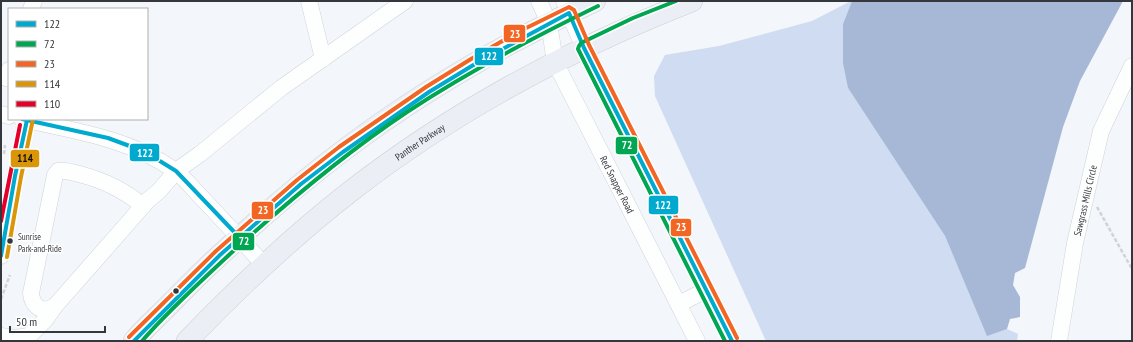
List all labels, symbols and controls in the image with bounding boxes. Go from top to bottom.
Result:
legend [8,8,148,120]
text: 122 [44,16,60,31]
line badge: 23 [503,24,526,43]
text: 23 [510,27,520,41]
text: 72 [44,36,55,51]
line badge: 122 [474,47,504,66]
text: 122 [481,49,497,63]
text: 23 [44,56,55,71]
text: 114 [44,76,61,91]
text: 110 [44,96,60,111]
street label: Panther Parkway [392,120,447,163]
line badge: 72 [615,136,638,155]
text: 72 [622,138,632,152]
line badge: 122 [129,143,160,162]
text: 122 [137,146,153,160]
line badge: 114 [10,149,40,168]
text: 114 [17,151,34,165]
street label: Red Snapper Road [597,154,637,215]
street label: Sawgrass Mills Circle [1070,164,1099,237]
line badge: 122 [648,195,679,215]
text: 122 [655,198,671,212]
line badge: 23 [251,201,274,220]
text: 23 [258,203,268,217]
line badge: 23 [670,218,692,237]
text: 23 [676,220,686,234]
place label: Sunrise Park-and-Ride [18,231,62,254]
line badge: 72 [232,232,255,251]
text: 72 [239,234,249,248]
marker: Sunrise Park-and-Ride [5,236,15,246]
unlabelled marker [171,286,181,296]
scale bar [10,308,105,334]
text: 50 m [16,314,37,329]

